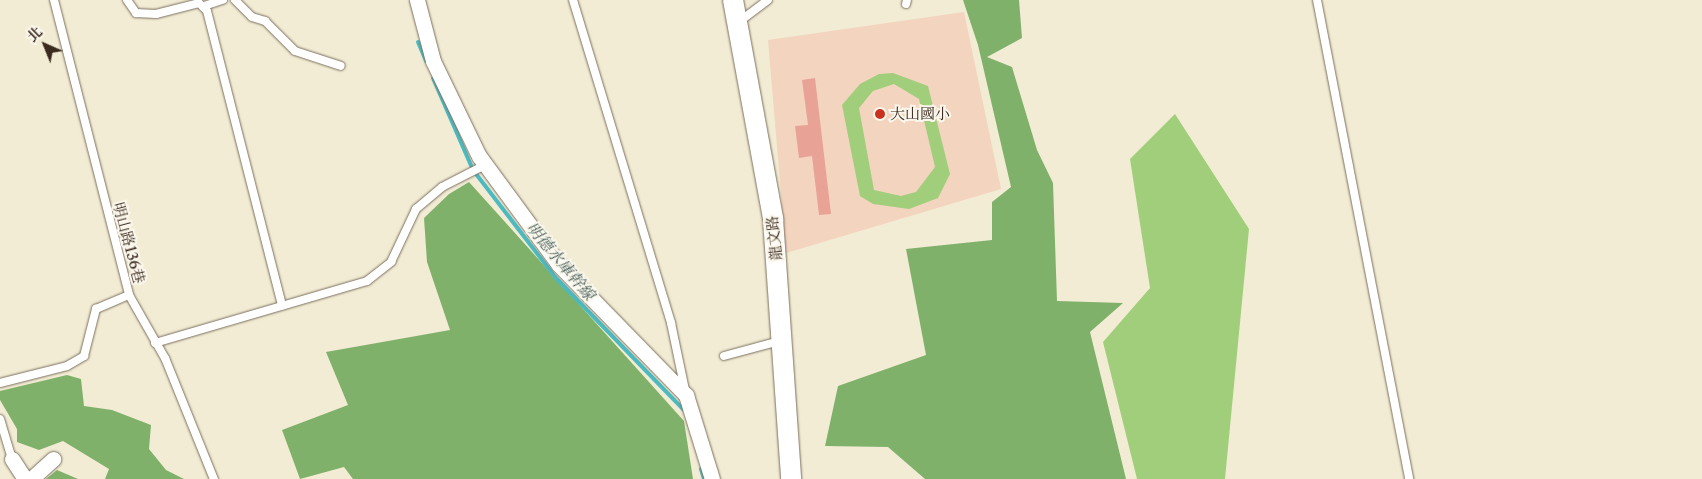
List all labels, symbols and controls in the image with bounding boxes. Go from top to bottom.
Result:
north arrow [20,20,70,70]
text: 北 [23,23,46,46]
place label: 大山國小 [890,105,950,123]
marker: 大山國小 [874,108,886,120]
street label: 明山路136巷 [110,200,148,286]
street label: 龍文路 [763,215,785,261]
water label: 明德水庫幹線 [523,218,599,304]

